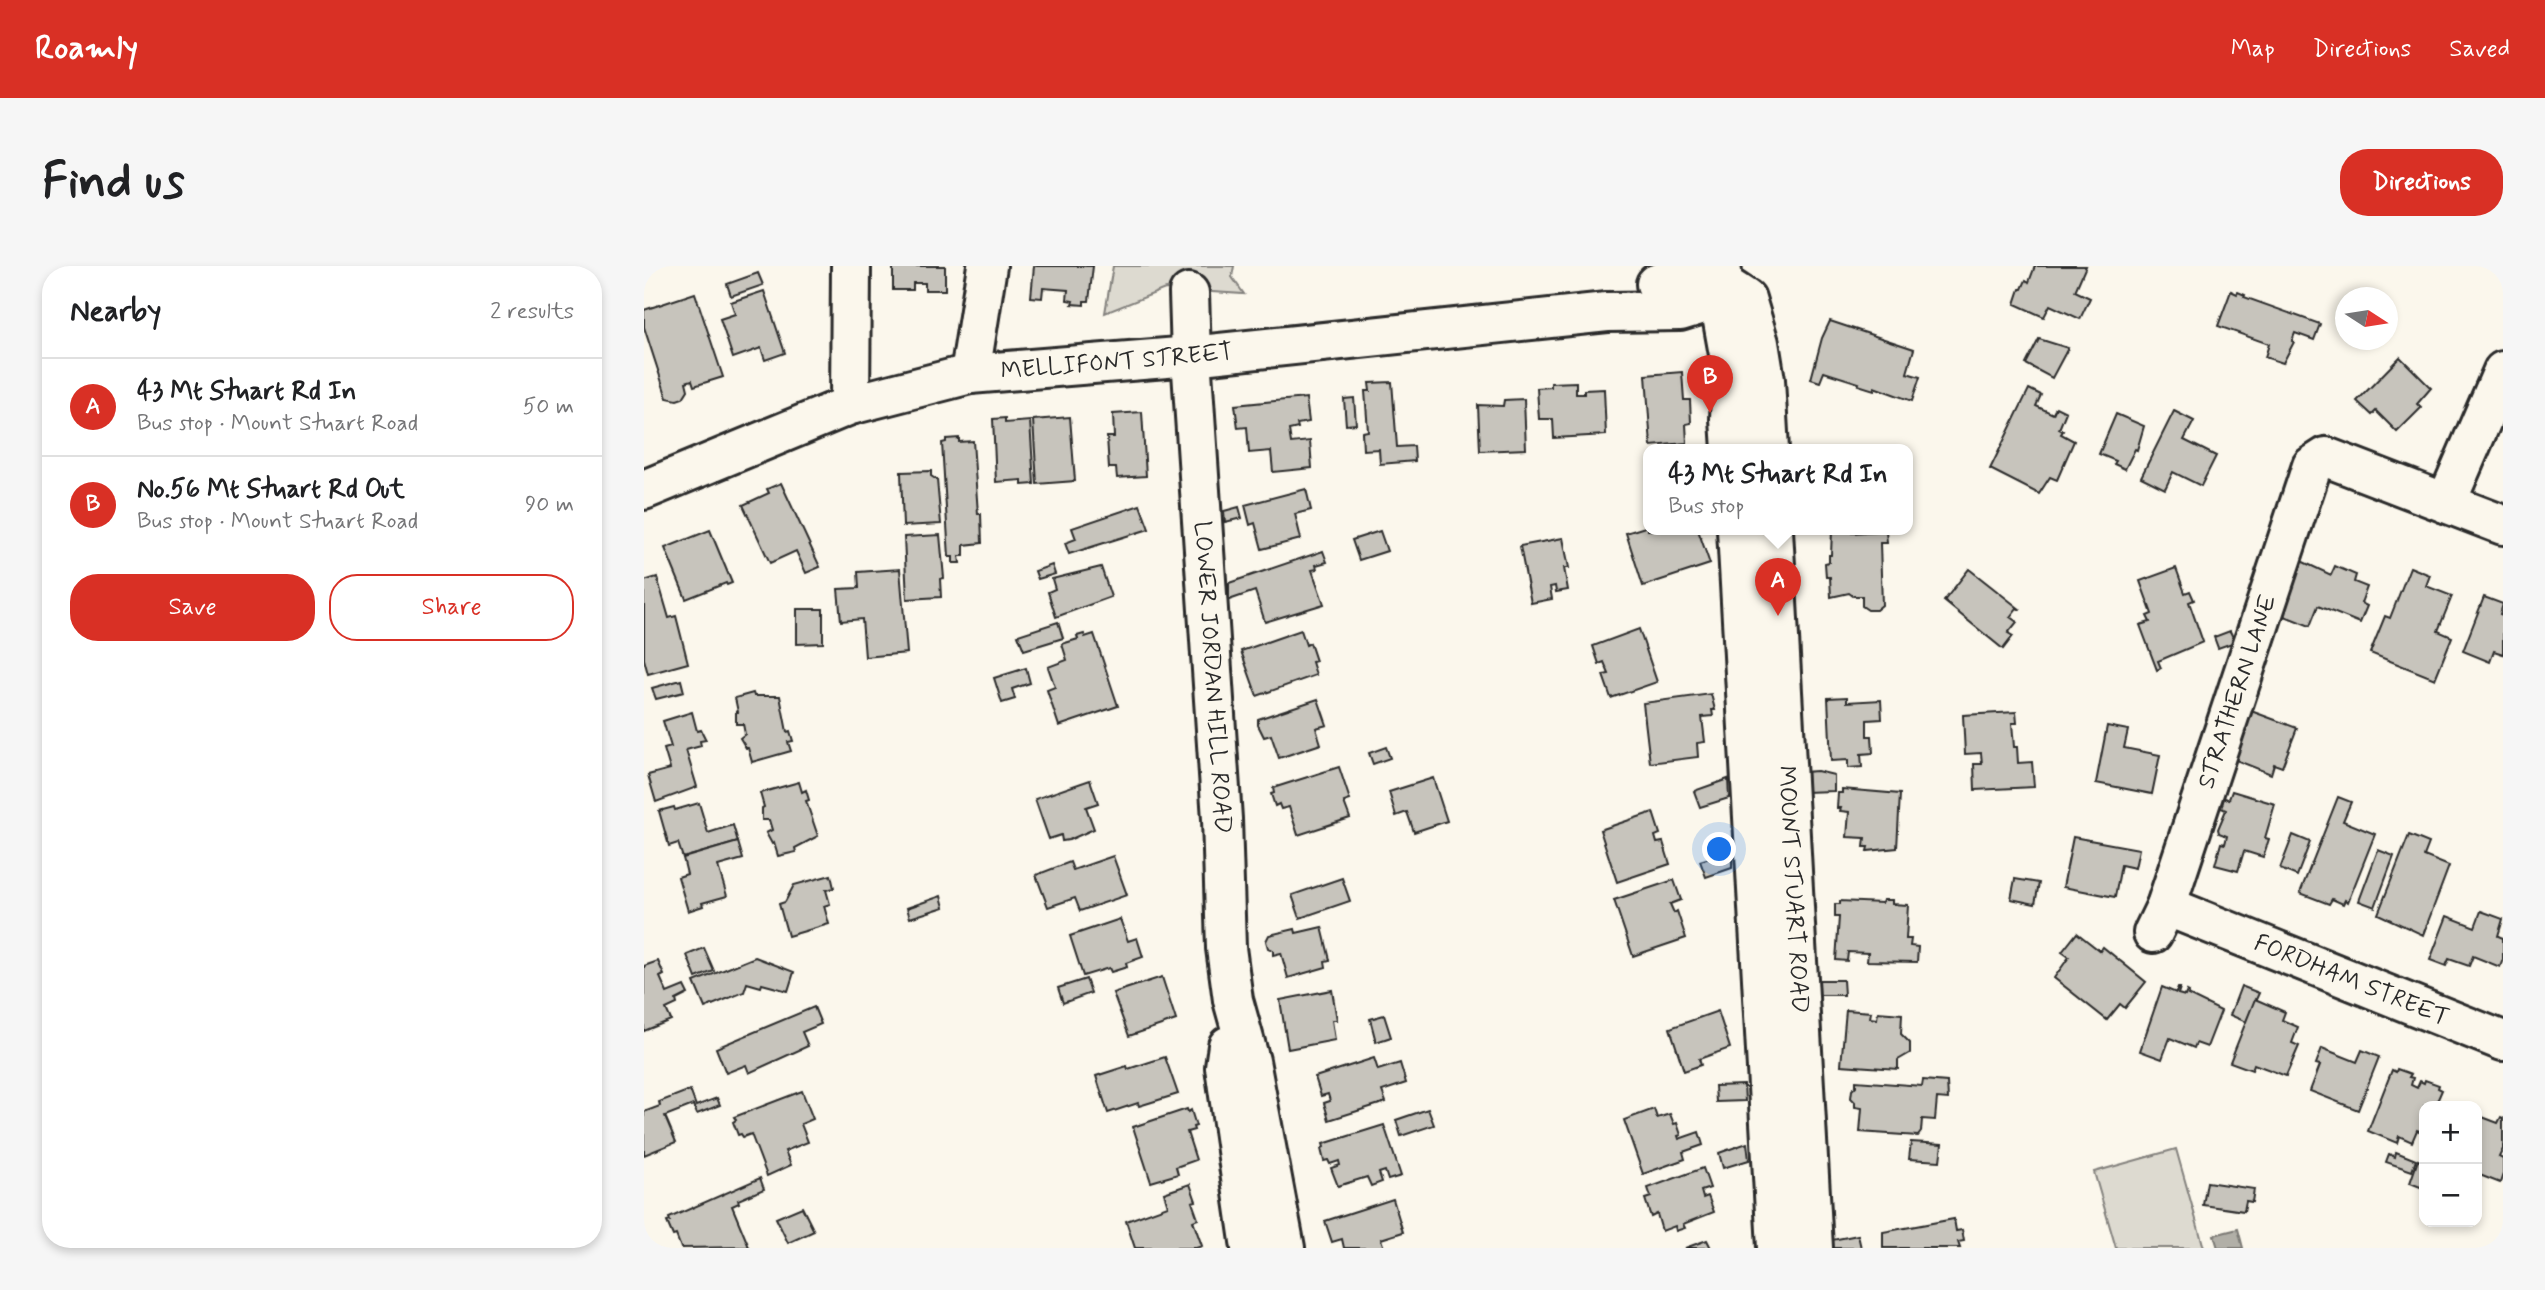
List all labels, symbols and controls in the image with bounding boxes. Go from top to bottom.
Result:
text: Roamly [35,27,138,71]
text: Map [2231,34,2275,65]
text: Directions [2313,34,2411,65]
text: Saved [2449,34,2510,65]
button: Directions [2340,149,2503,216]
text: Find us [42,150,185,215]
north arrow [2335,287,2398,350]
text: Nearby [70,292,161,331]
text: 2 results [490,297,574,327]
street label: MELLIFONT STREET [1000,336,1234,387]
pin: B [1687,355,1733,413]
text: 43 Mt Stuart Rd In [137,375,356,409]
text: A [85,392,101,422]
text: 50 m [523,392,574,422]
text: Bus stop · Mount Stuart Road [137,409,418,439]
popup [1643,444,1913,535]
text: 43 Mt Stuart Rd In [1668,458,1888,492]
text: No.56 Mt Stuart Rd Out [137,473,405,507]
text: B [86,490,100,520]
text: 90 m [525,490,574,520]
text: Bus stop [1668,492,1744,522]
text: Bus stop · Mount Stuart Road [137,507,418,537]
street label: LOWER JORDAN HILL ROAD [1187,520,1238,834]
pin: A [1755,558,1801,616]
button: Save [70,574,315,641]
button: Share [329,574,574,641]
street label: STRATHERN LANE [2191,590,2284,793]
street label: MOUNT STUART ROAD [1771,765,1815,1014]
your location [1702,832,1736,866]
street label: FORDHAM STREET [2250,927,2454,1033]
map controls [2419,1101,2482,1227]
button: + [2419,1101,2482,1164]
button: − [2419,1164,2482,1227]

